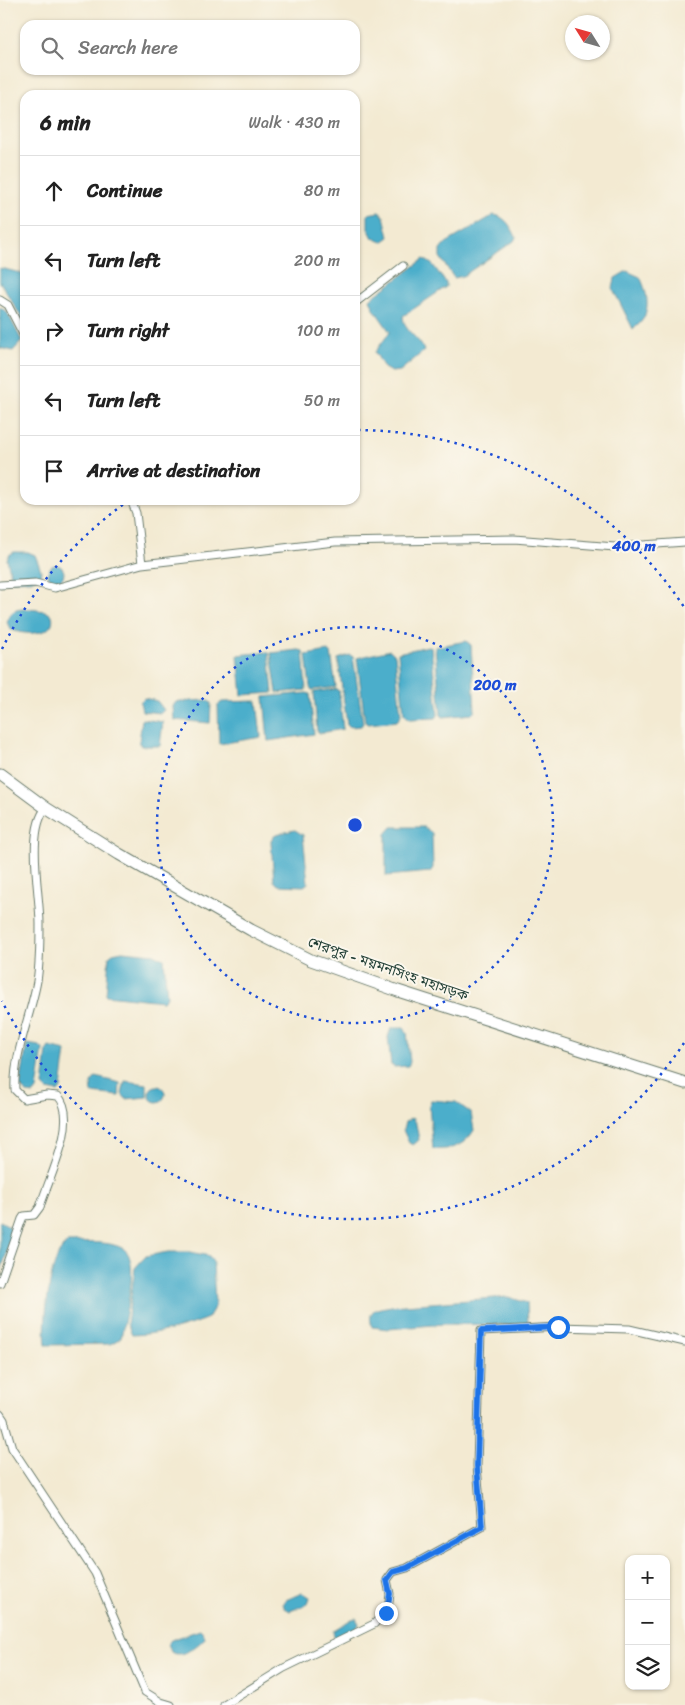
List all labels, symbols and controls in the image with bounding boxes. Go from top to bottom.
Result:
north arrow [565,15,610,60]
search box [20,20,360,75]
text: Search here [78,31,178,64]
icon: search [38,34,66,62]
text: 6 min [40,104,91,142]
text: Walk · 430 m [249,108,340,137]
text: Continue [87,174,163,207]
text: 80 m [304,176,340,205]
icon: ahead [40,177,68,205]
text: Turn left [87,244,160,277]
text: 200 m [294,246,340,275]
icon: left [40,247,68,275]
text: Turn right [87,314,169,347]
text: 100 m [296,316,340,345]
icon: right [40,317,68,345]
text: Turn left [87,384,160,417]
text: 50 m [304,386,340,415]
icon: left [40,387,68,415]
text: Arrive at destination [87,454,260,487]
icon: arrive [40,457,68,485]
text: 400 m [611,533,656,559]
text: 200 m [472,672,517,698]
centre of rings [346,816,364,834]
street label: শেরপুর - ময়মনসিংহ মহাসড়ক [304,930,472,1008]
route start [547,1316,570,1339]
map controls [625,1555,670,1690]
button: + [625,1555,670,1600]
button: − [625,1600,670,1645]
route end [375,1602,398,1625]
button: layers [625,1645,670,1690]

